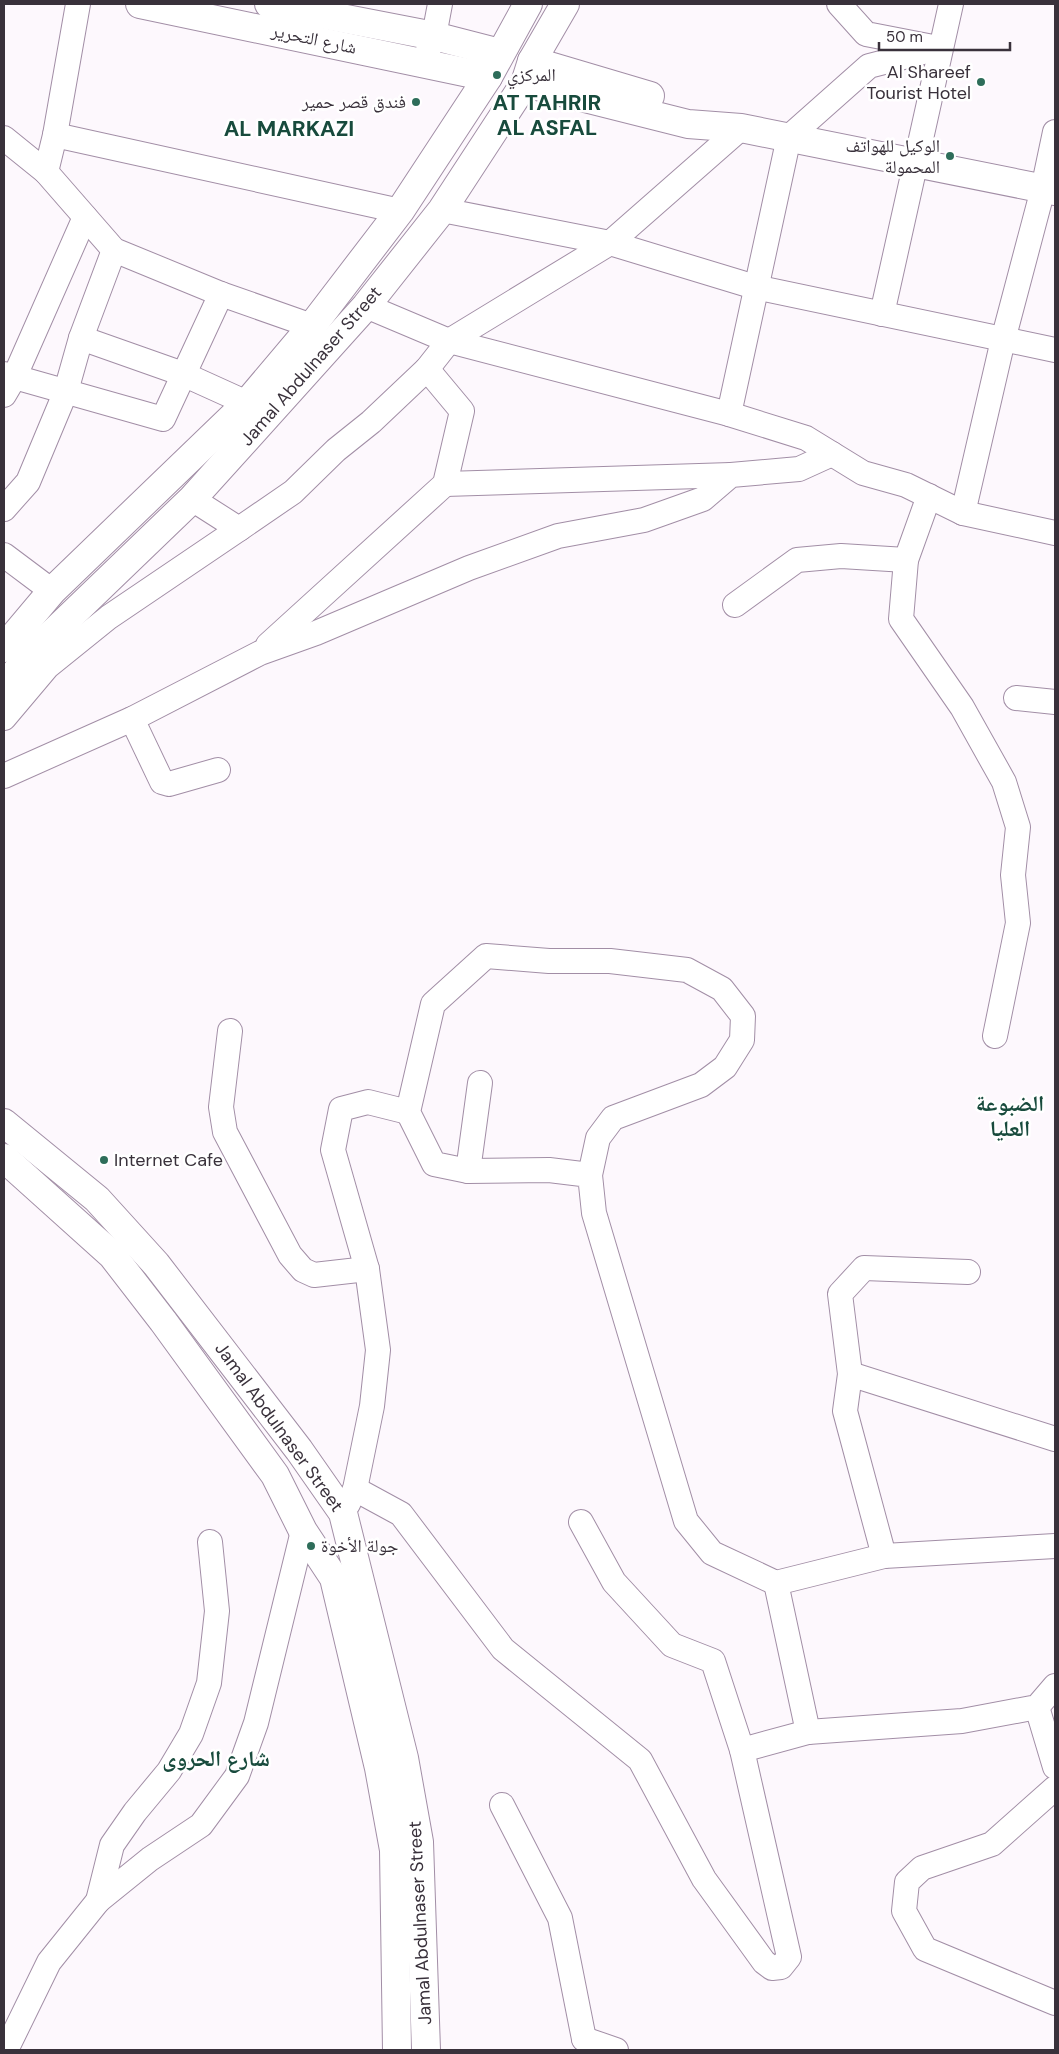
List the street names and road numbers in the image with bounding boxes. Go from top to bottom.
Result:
street label: شارع التحرير [268,18,359,60]
street label: Jamal Abdulnaser Street [235,281,387,451]
street label: Jamal Abdulnaser Street [209,1337,349,1517]
street label: Jamal Abdulnaser Street [403,1820,437,2026]

